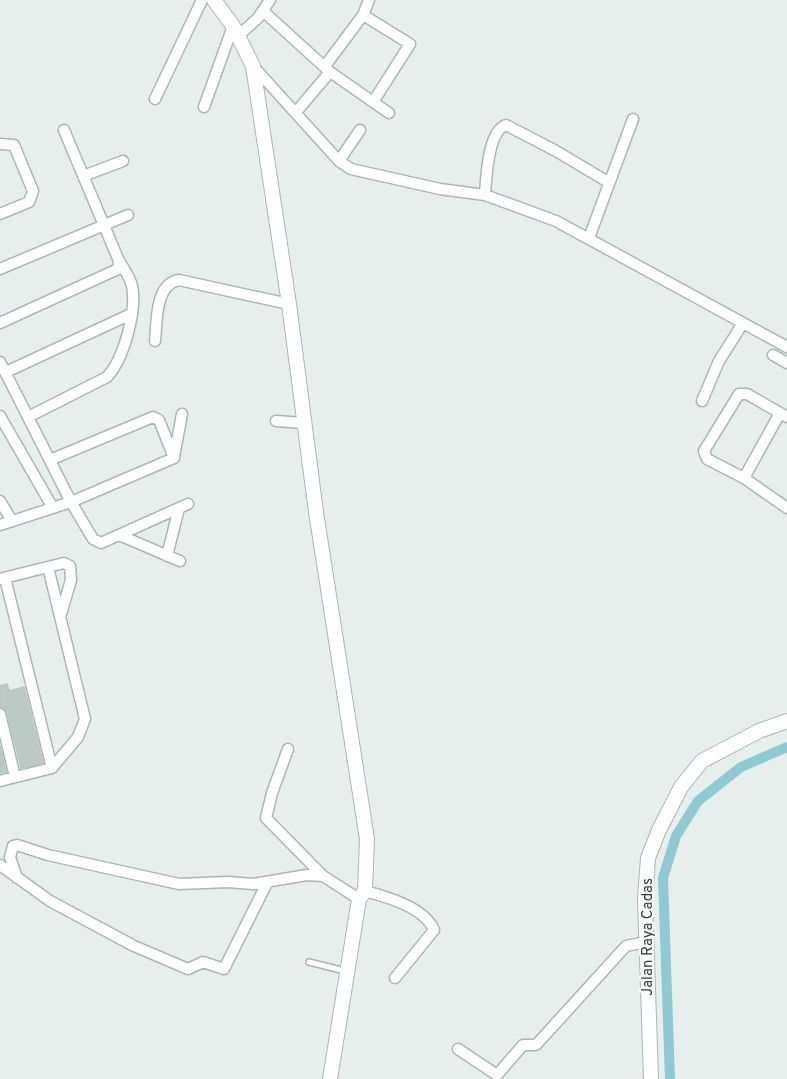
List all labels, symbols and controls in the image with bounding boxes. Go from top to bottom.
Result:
street label: Jalan Raya Cadas [639,878,658,996]

